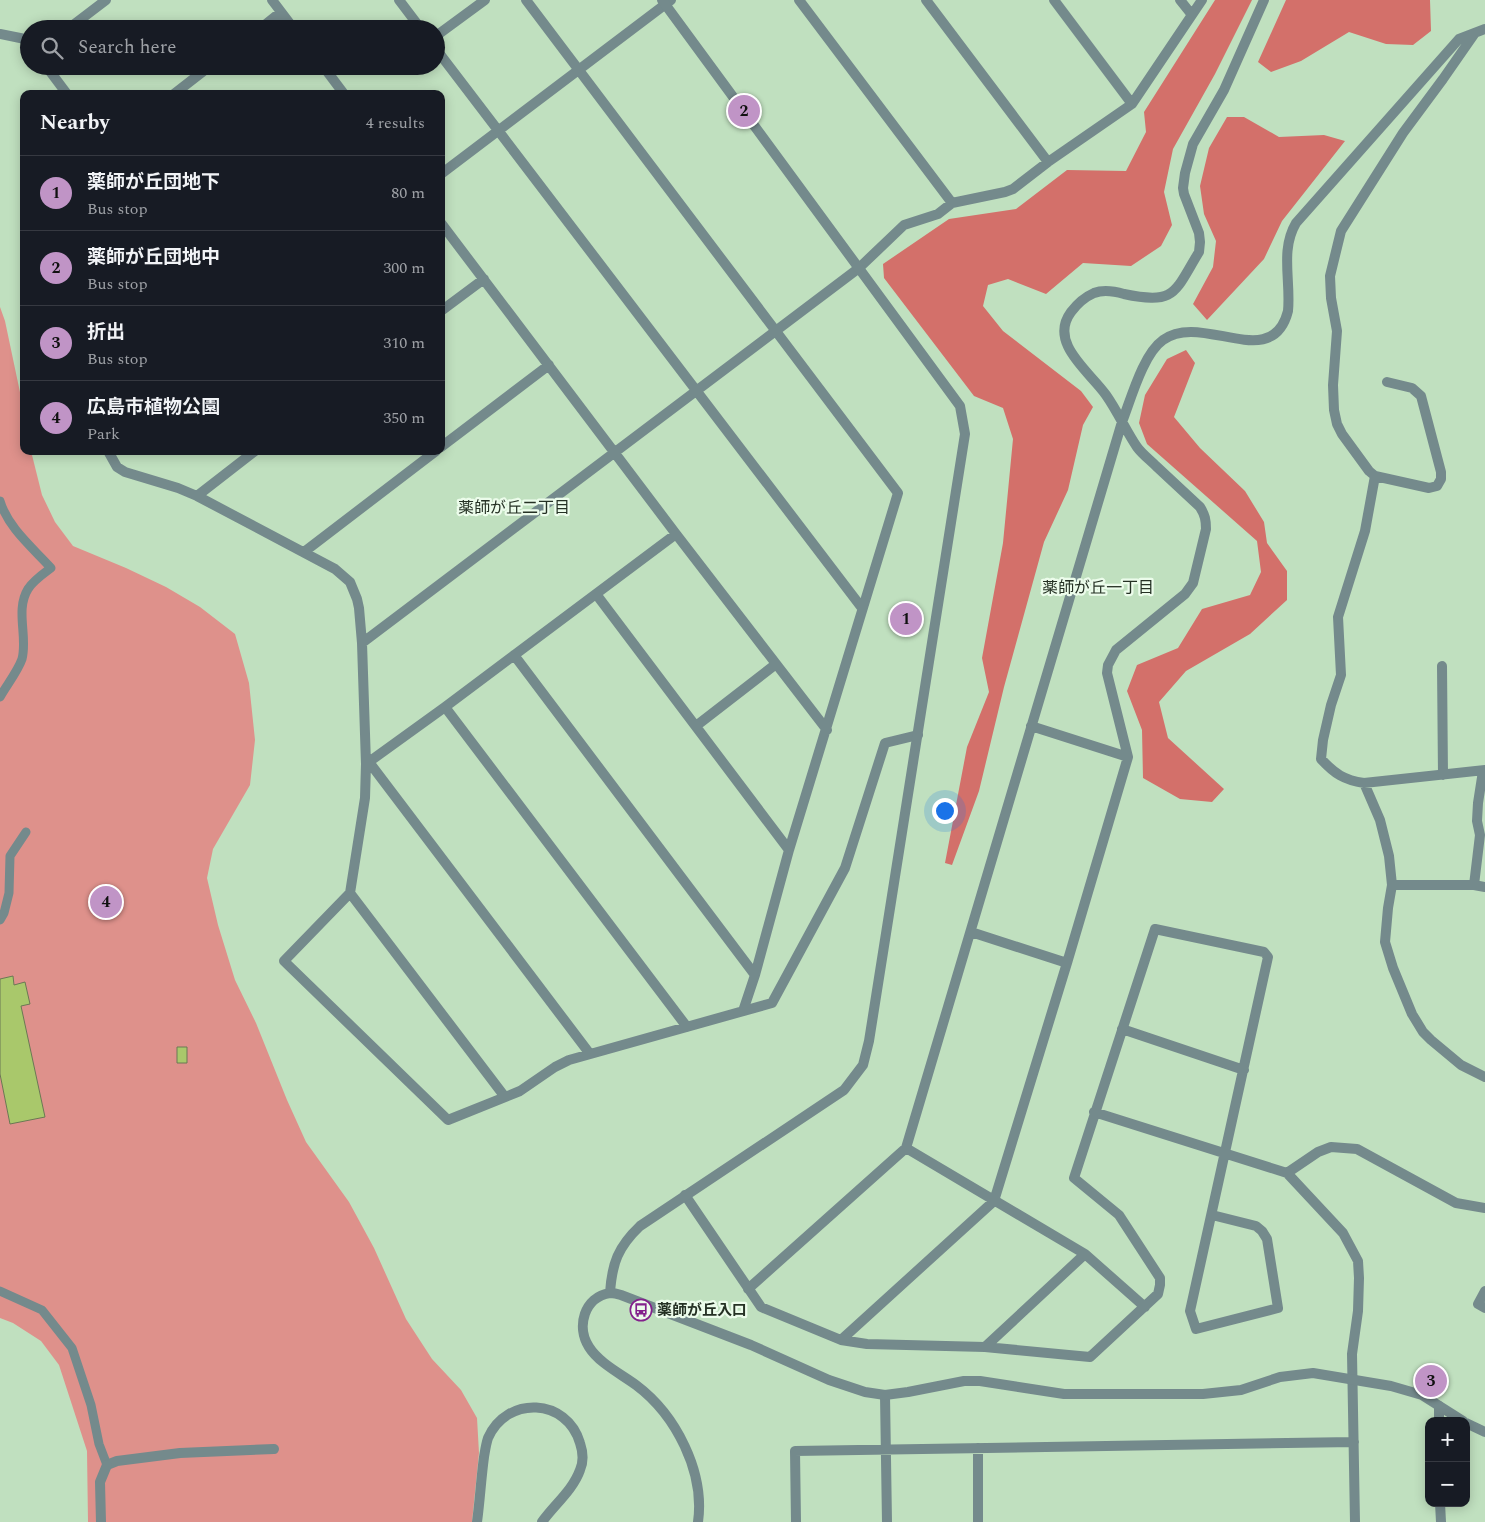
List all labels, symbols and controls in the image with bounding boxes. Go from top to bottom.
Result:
search box [20,20,445,75]
text: Search here [78,33,177,62]
icon: search [38,34,66,62]
pin: 2 [728,92,760,130]
text: Nearby [40,107,110,139]
text: 4 results [366,111,425,135]
text: 薬師が丘団地下 [87,168,220,197]
text: 1 [52,181,60,205]
text: 80 m [391,181,425,205]
text: Bus stop [87,197,148,221]
text: 薬師が丘団地中 [87,243,220,272]
text: 2 [52,256,60,280]
text: 300 m [383,256,425,280]
text: Bus stop [87,272,148,296]
text: 折出 [87,318,125,347]
text: 3 [52,331,60,355]
text: 310 m [383,331,425,355]
text: Bus stop [87,347,148,371]
text: 広島市植物公園 [87,393,220,422]
text: 4 [52,406,60,430]
text: 350 m [383,406,425,430]
text: Park [87,422,120,446]
district label: 薬師が丘二丁目 [458,496,570,520]
district label: 薬師が丘一丁目 [1042,576,1154,600]
pin: 1 [890,600,922,638]
your location [932,798,958,824]
pin: 4 [90,883,122,921]
bus stop icon: 薬師が丘入口 [629,1298,653,1322]
place label: 薬師が丘入口 [657,1299,747,1322]
pin: 3 [1415,1362,1447,1400]
map controls [1425,1417,1470,1507]
button: + [1425,1417,1470,1462]
button: − [1425,1462,1470,1507]

